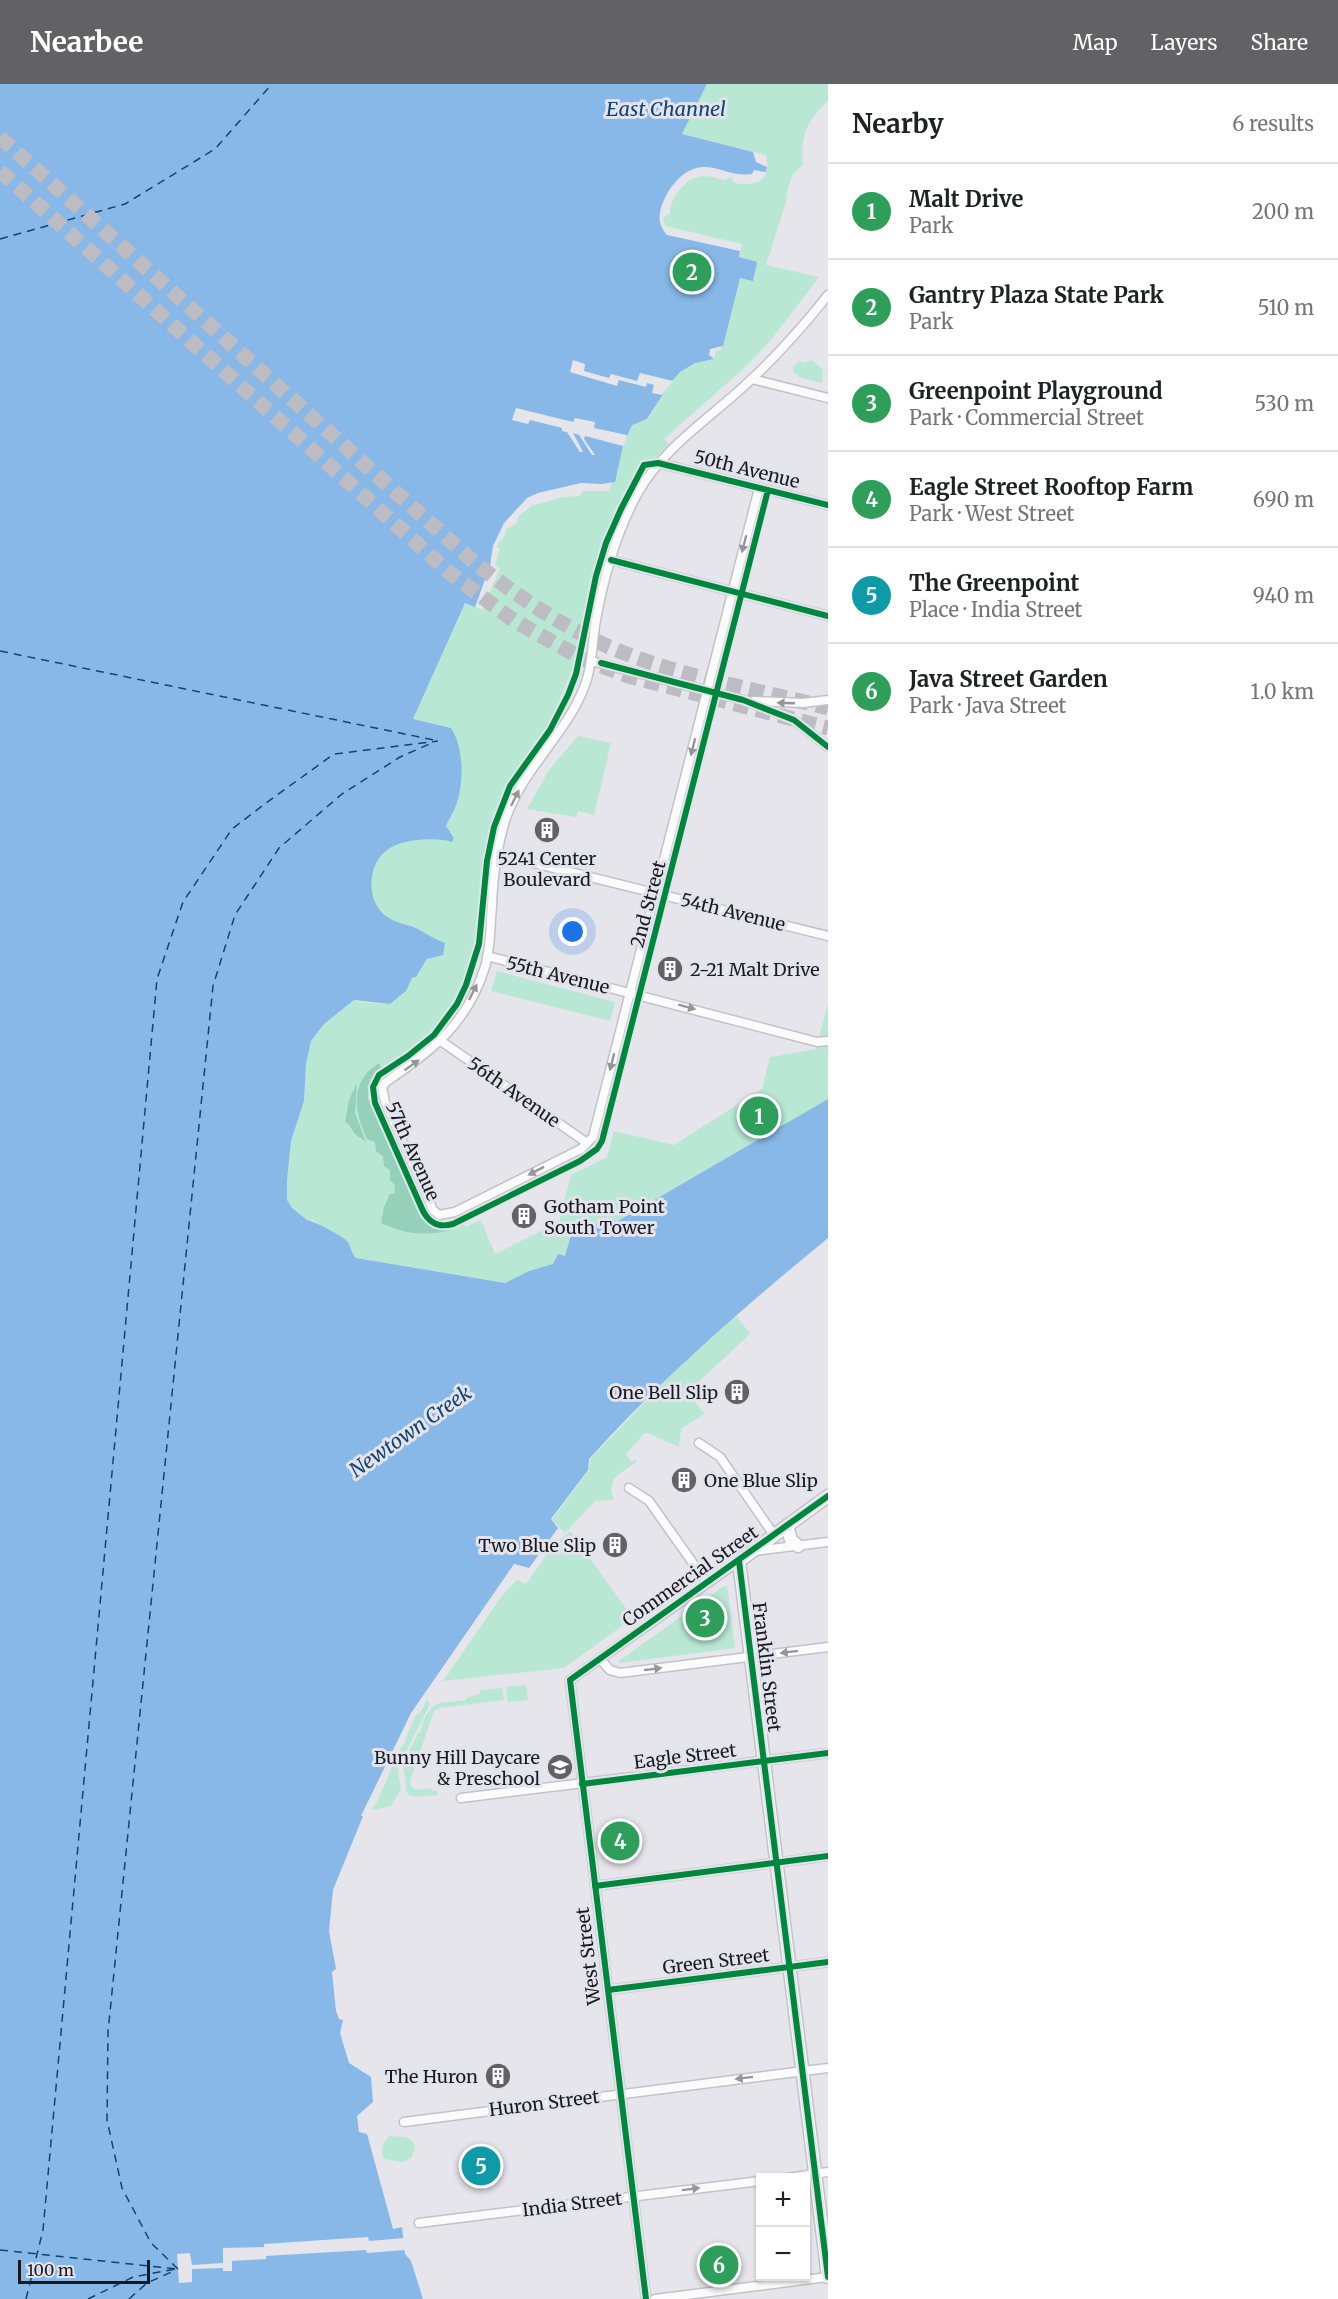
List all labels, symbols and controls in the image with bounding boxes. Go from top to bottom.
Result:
text: Nearbee [30,24,143,60]
text: Map [1073,29,1118,56]
text: Layers [1151,29,1218,56]
text: Share [1251,29,1308,56]
water label: East Channel [606,96,726,121]
text: Nearby [852,107,944,140]
text: 6 results [1232,111,1314,136]
text: Malt Drive [909,185,1024,213]
text: 1 [867,199,876,224]
text: 200 m [1252,199,1314,224]
text: Park [909,213,953,238]
pin: 2 [672,250,712,294]
text: Gantry Plaza State Park [909,281,1164,309]
text: 2 [866,295,877,320]
text: 510 m [1258,295,1314,320]
text: Park [909,309,953,334]
text: Greenpoint Playground [909,377,1163,405]
text: 3 [866,391,877,416]
text: 530 m [1255,391,1314,416]
text: Park · Commercial Street [909,405,1144,430]
street label: 50th Avenue [692,445,802,493]
text: Eagle Street Rooftop Farm [909,473,1193,501]
text: 4 [865,487,878,512]
text: 690 m [1253,487,1314,512]
text: Park · West Street [909,501,1074,526]
one-way arrow [739,535,748,553]
text: The Greenpoint [909,569,1079,597]
text: 5 [866,583,877,608]
text: 940 m [1253,583,1314,608]
text: Place · India Street [909,597,1082,622]
text: Java Street Garden [909,665,1108,693]
text: 6 [865,679,878,704]
text: 1.0 km [1250,679,1314,704]
text: Park · Java Street [909,693,1066,718]
one-way arrow [776,698,795,707]
one-way arrow [688,738,698,757]
one-way arrow [510,790,519,807]
building icon: 5241 Center Boulevard [532,815,562,845]
place label: 5241 Center Boulevard [498,847,596,891]
street label: 2nd Street [625,858,671,950]
street label: 54th Avenue [678,888,788,936]
your location [558,917,587,946]
street label: 55th Avenue [504,951,612,999]
building icon: 2-21 Malt Drive [655,954,685,984]
place label: 2-21 Malt Drive [690,958,820,981]
one-way arrow [468,984,478,1001]
one-way arrow [678,1003,696,1013]
street label: 56th Avenue [464,1052,564,1132]
one-way arrow [607,1053,617,1071]
one-way arrow [404,1059,420,1071]
pin: 1 [740,1094,778,1138]
street label: 57th Avenue [381,1098,445,1204]
one-way arrow [527,1167,544,1176]
place label: Gotham Point South Tower [544,1195,665,1239]
building icon: Gotham Point South Tower [509,1201,539,1231]
building icon: One Bell Slip [722,1377,752,1407]
water label: Newtown Creek [344,1380,476,1482]
place label: One Bell Slip [609,1381,718,1404]
building icon: One Blue Slip [669,1465,699,1495]
place label: One Blue Slip [704,1469,818,1492]
street label: Commercial Street [618,1520,762,1632]
building icon: Two Blue Slip [600,1530,630,1560]
place label: Two Blue Slip [478,1534,596,1557]
pin: 3 [686,1596,724,1640]
street label: Franklin Street [748,1601,786,1733]
one-way arrow [780,1647,799,1657]
one-way arrow [643,1665,662,1674]
street label: Eagle Street [632,1738,738,1774]
place label: Bunny Hill Daycare & Preschool [374,1746,540,1790]
school or university icon: Bunny Hill Daycare & Preschool [545,1752,575,1782]
pin: 4 [600,1818,640,1864]
street label: West Street [571,1906,606,2007]
street label: Green Street [661,1943,771,1979]
building icon: The Huron [483,2061,513,2091]
place label: The Huron [385,2065,478,2088]
one-way arrow [734,2073,753,2083]
street label: Huron Street [488,2085,600,2121]
pin: 5 [462,2144,500,2188]
map controls [756,2173,810,2281]
button: + [756,2173,810,2227]
one-way arrow [682,2185,701,2194]
street label: India Street [521,2186,623,2222]
button: − [756,2227,810,2281]
pin: 6 [700,2242,738,2288]
scale bar [18,2257,150,2284]
text: 100 m [27,2260,74,2280]

